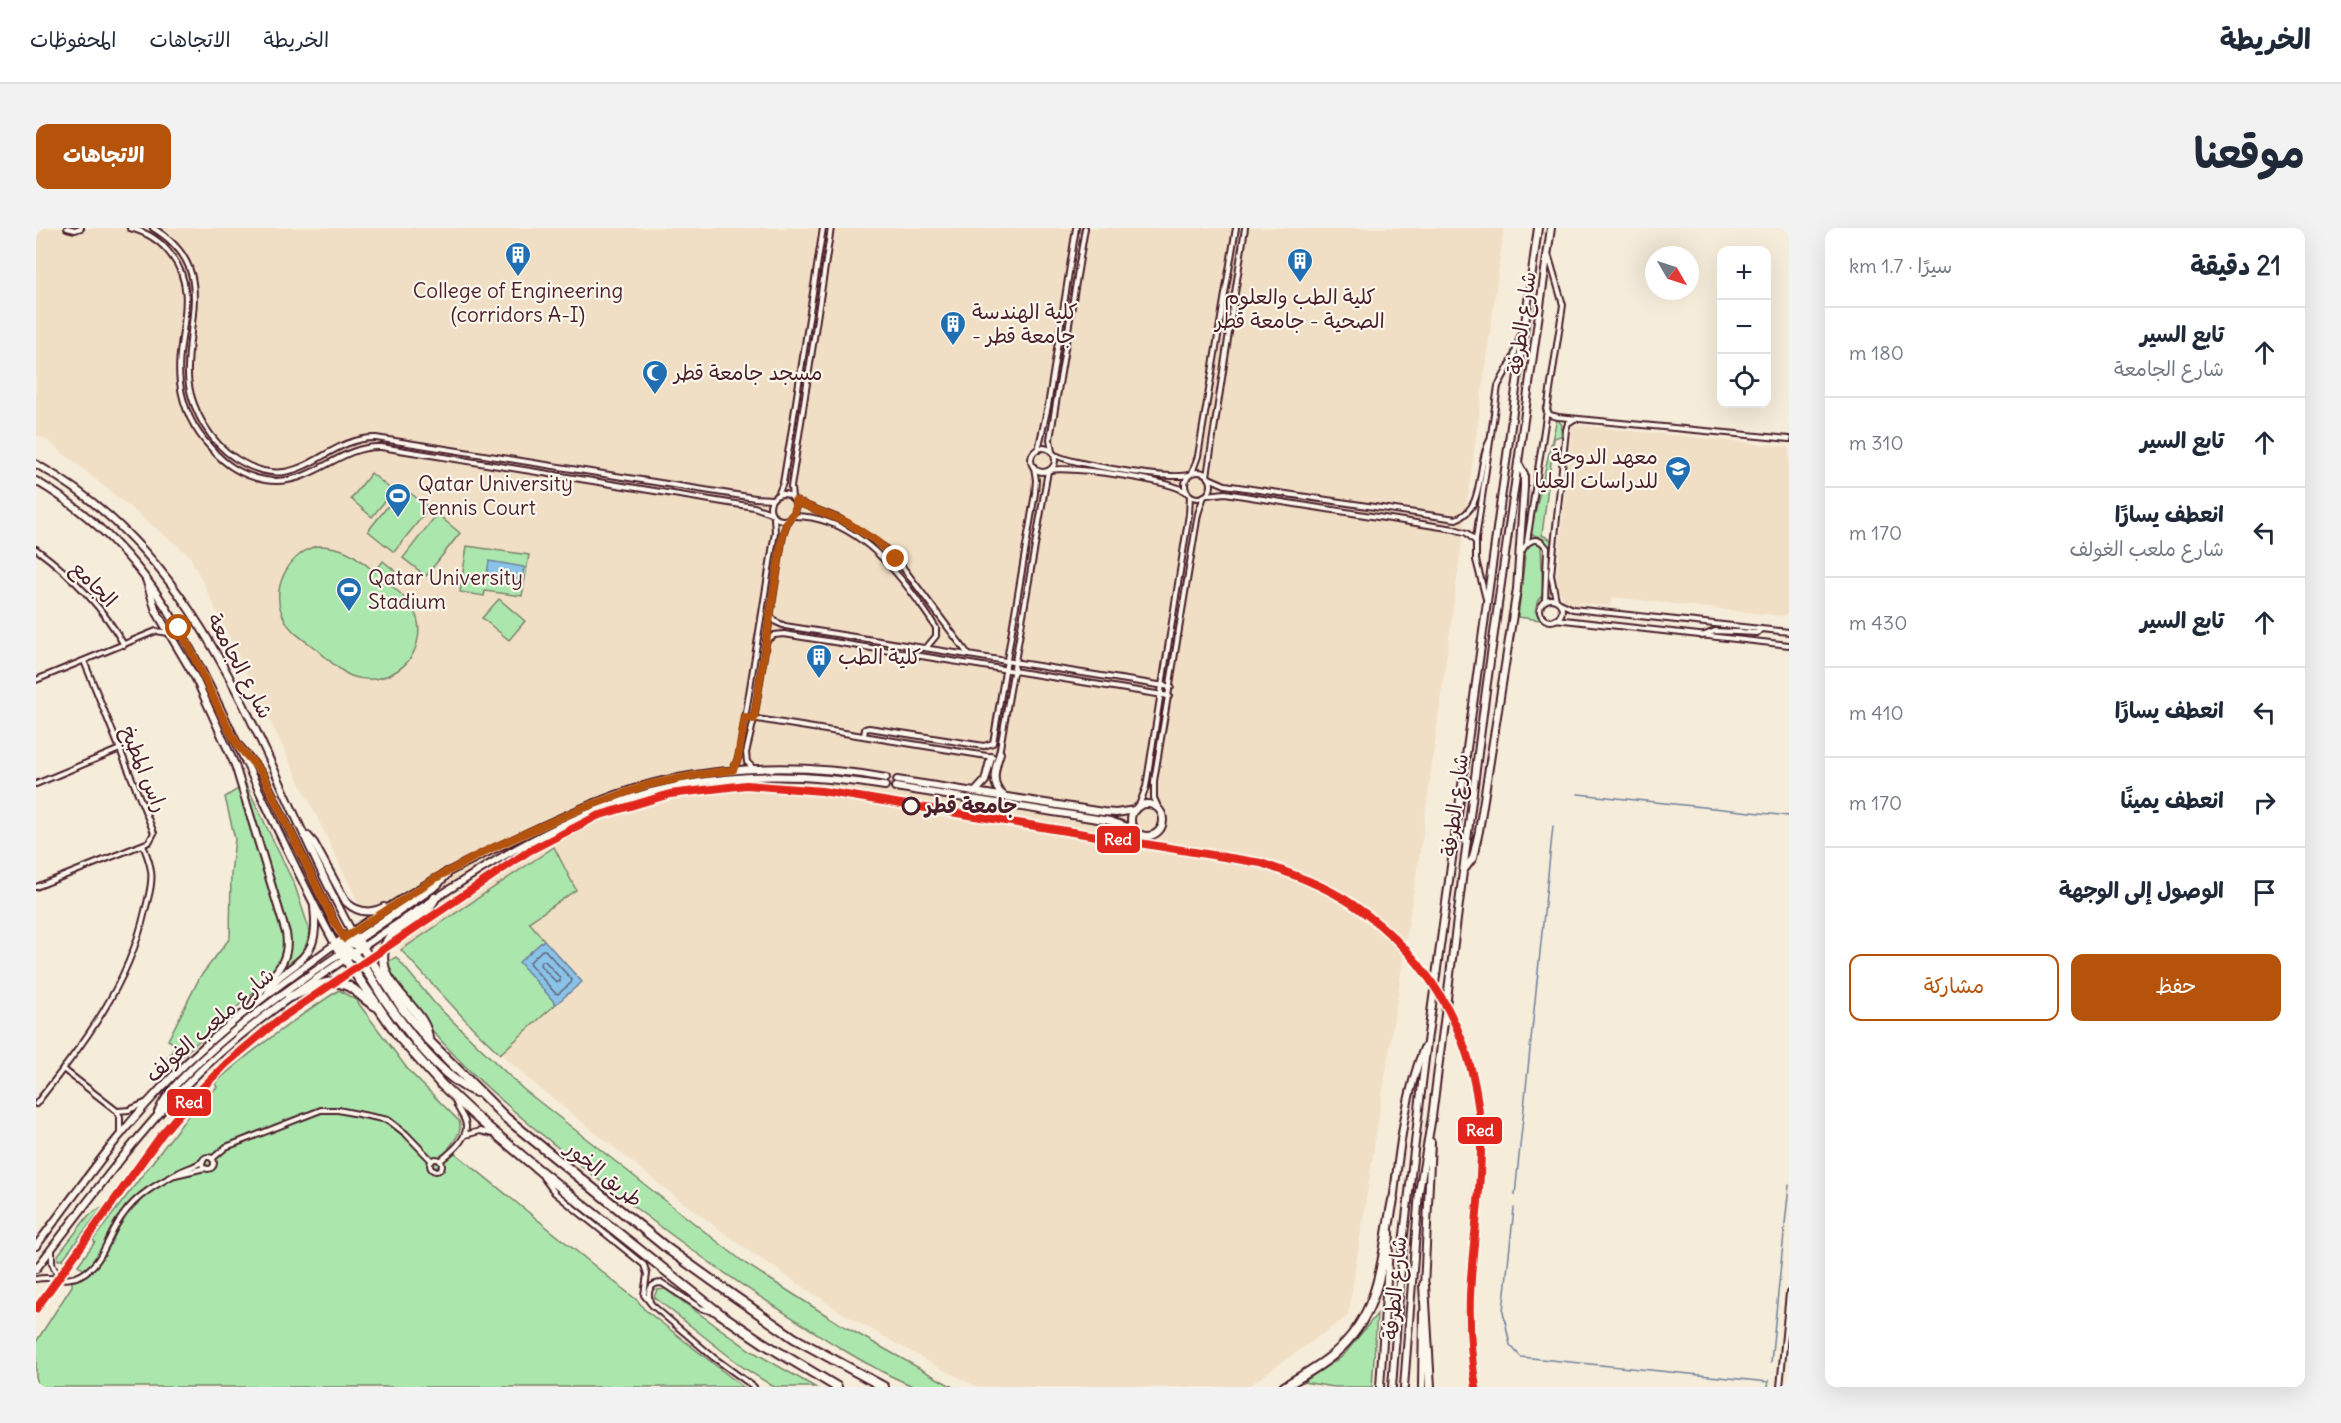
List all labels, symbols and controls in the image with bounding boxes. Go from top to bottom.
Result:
text: الخريطة [2220,21,2311,57]
text: المحفوظات [30,26,116,53]
text: الاتجاهات [149,26,231,53]
text: الخريطة [264,26,329,53]
button: الاتجاهات [36,124,171,189]
text: موقعنا [2194,127,2305,179]
building icon: College of Engineering (corridors A-I) [503,240,533,278]
building icon: كلية الطب والعلوم الصحية - جامعة قطر [1285,246,1315,284]
north arrow [1645,246,1699,300]
map controls [1717,246,1771,408]
button: + [1717,246,1771,300]
text: 21 دقيقة [2190,249,2281,282]
text: سيرًا · 1.7 km [1849,253,1952,278]
street label: شارع الطرفة [1501,270,1544,376]
place label: College of Engineering (corridors A-I) [413,277,623,328]
place label: كلية الطب والعلوم الصحية - جامعة قطر [1213,283,1385,334]
place label: كلية الهندسة - جامعة قطر [972,298,1078,349]
button: − [1717,300,1771,354]
building icon: كلية الهندسة - جامعة قطر [938,309,968,347]
text: تابع السير [2140,320,2224,348]
icon: ahead [2248,336,2281,369]
text: 180 m [1849,340,1904,365]
button: locate [1717,354,1771,408]
text: شارع الجامعة [2114,356,2224,381]
mosque icon: مسجد جامعة قطر [640,358,670,396]
place label: مسجد جامعة قطر [672,359,823,386]
text: تابع السير [2140,426,2224,454]
icon: ahead [2248,426,2281,459]
text: 310 m [1849,430,1904,455]
place label: معهد الدوحة للدراسات العليا [1534,443,1658,494]
school or university icon: معهد الدوحة للدراسات العليا [1663,454,1693,492]
place label: Qatar University Tennis Court [418,470,573,521]
sports icon: Qatar University Tennis Court [383,481,413,519]
text: انعطف يسارًا [2115,500,2224,528]
icon: left [2248,516,2281,549]
text: 170 m [1849,520,1902,545]
text: شارع ملعب الغولف [2069,536,2224,561]
route end [882,545,908,571]
street label: الجامع [64,554,123,614]
place label: Qatar University Stadium [368,564,523,615]
sports icon: Qatar University Stadium [334,575,364,613]
text: تابع السير [2140,606,2224,634]
icon: ahead [2248,606,2281,639]
street label: شارع الجامعة [200,608,279,724]
text: 430 m [1849,610,1907,635]
route start [165,614,191,640]
building icon: كلية الطب [804,642,834,680]
place label: كلية الطب [838,643,921,670]
text: انعطف يسارًا [2115,696,2224,724]
icon: left [2248,696,2281,729]
text: 410 m [1849,700,1904,725]
street label: راس المطبخ [114,721,174,817]
street label: شارع الطرفة [1435,752,1476,858]
text: انعطف يمينًا [2121,786,2224,814]
icon: right [2248,786,2281,819]
text: 170 m [1849,790,1902,815]
place label: جامعة قطر [923,792,1017,819]
marker: جامعة قطر [902,797,920,815]
line badge: Red [1096,825,1141,854]
text: Red [1104,829,1133,849]
text: الوصول إلى الوجهة [2059,876,2224,904]
icon: arrive [2248,876,2281,909]
button: مشاركة [1849,954,2059,1021]
button: حفظ [2071,954,2281,1021]
street label: شارع ملعب الغولف [140,961,281,1090]
line badge: Red [166,1088,212,1117]
text: Red [175,1092,204,1112]
line badge: Red [1457,1116,1503,1145]
text: Red [1466,1120,1495,1140]
street label: طريق الخور [559,1133,648,1213]
street label: شارع الطرفة [1377,1235,1414,1341]

